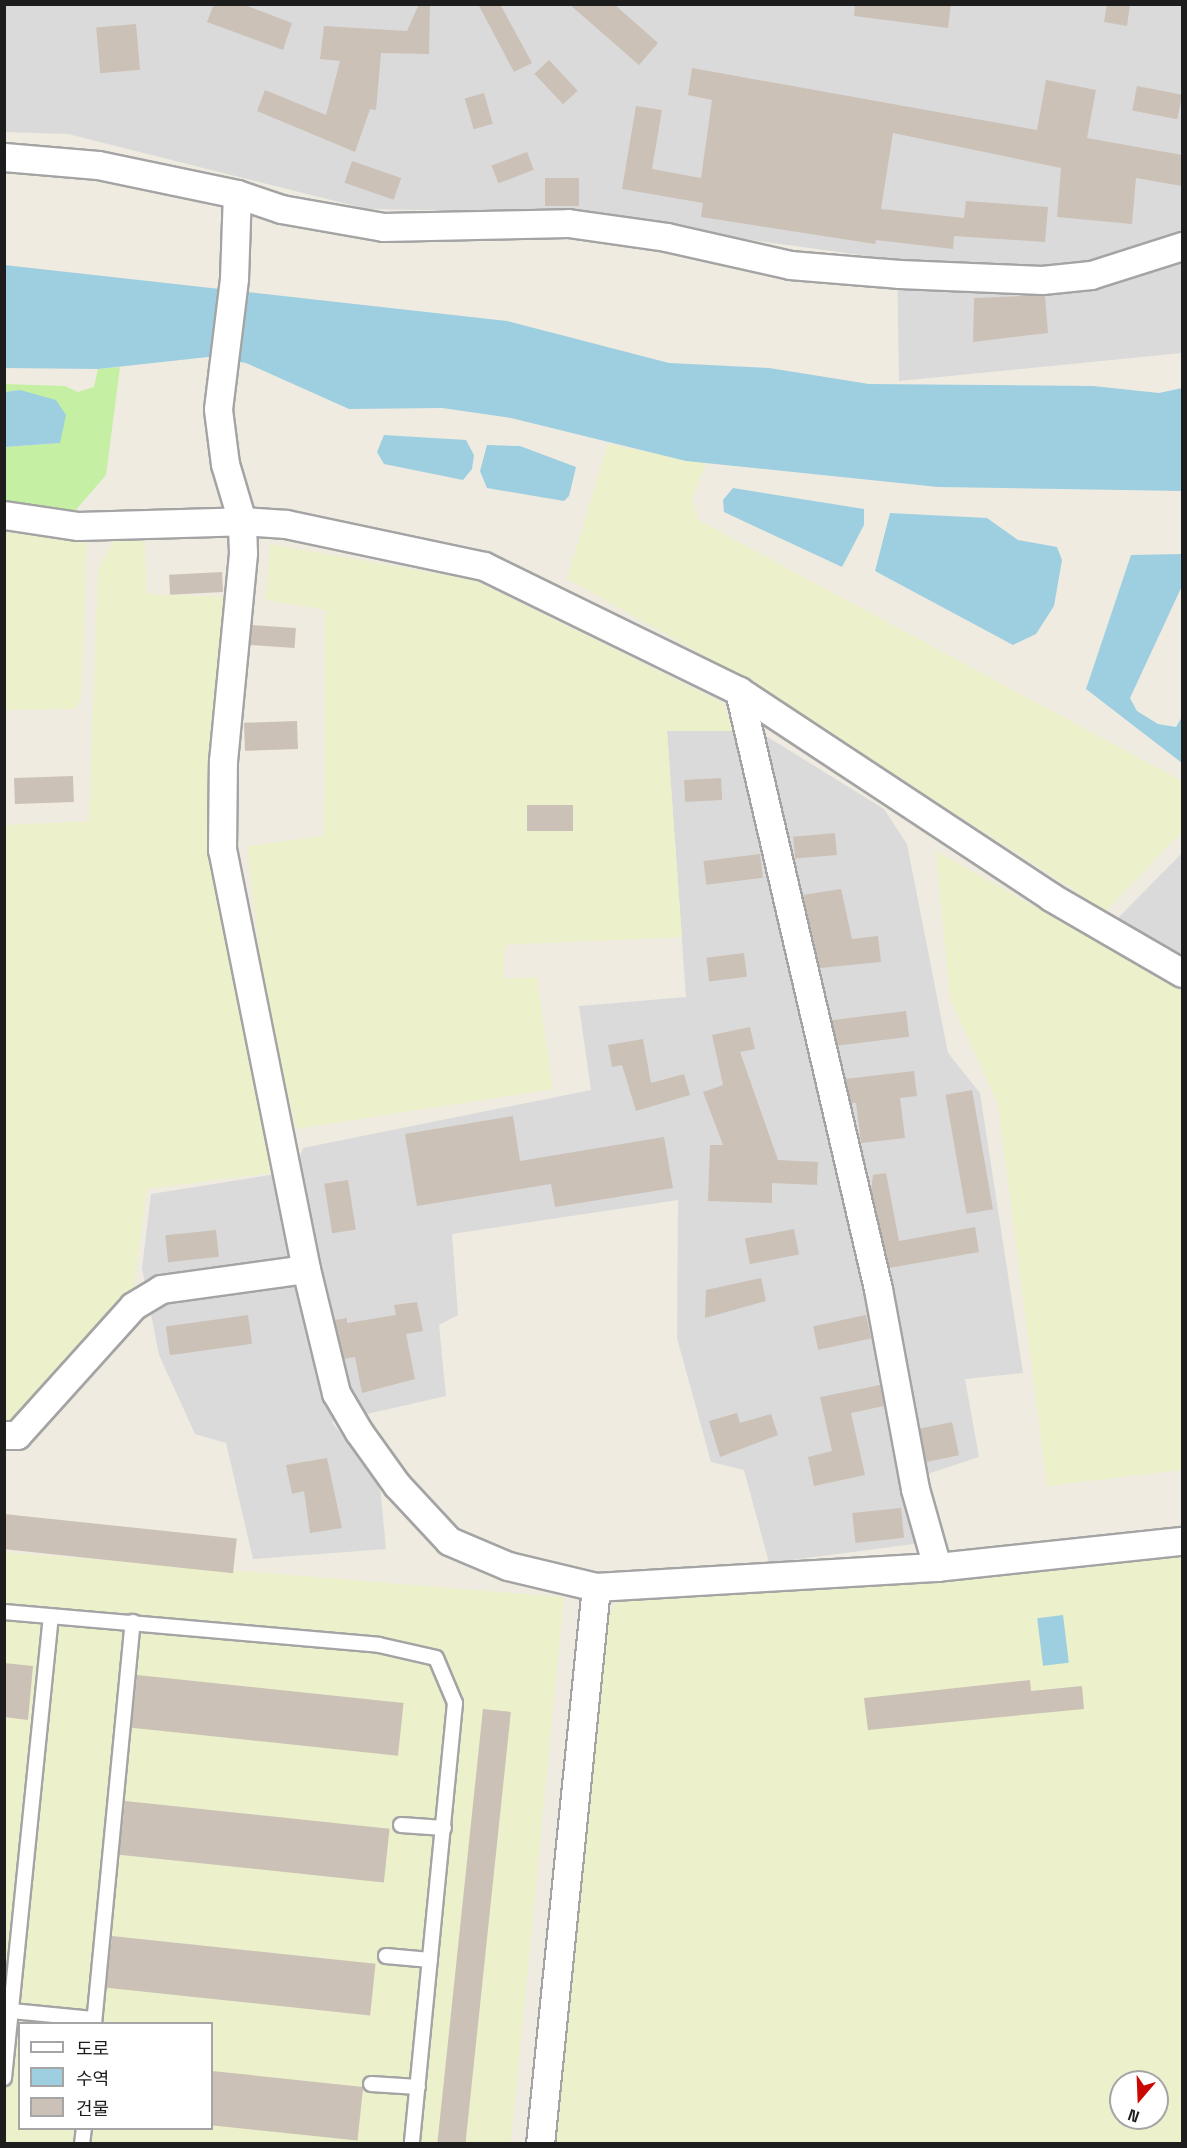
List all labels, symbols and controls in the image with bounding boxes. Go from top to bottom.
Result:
legend [18,2022,213,2130]
text: 도로 [76,2037,109,2060]
text: 수역 [76,2067,109,2090]
north arrow [1109,2070,1169,2130]
text: 건물 [76,2097,109,2120]
text: N [1125,2104,1142,2127]

